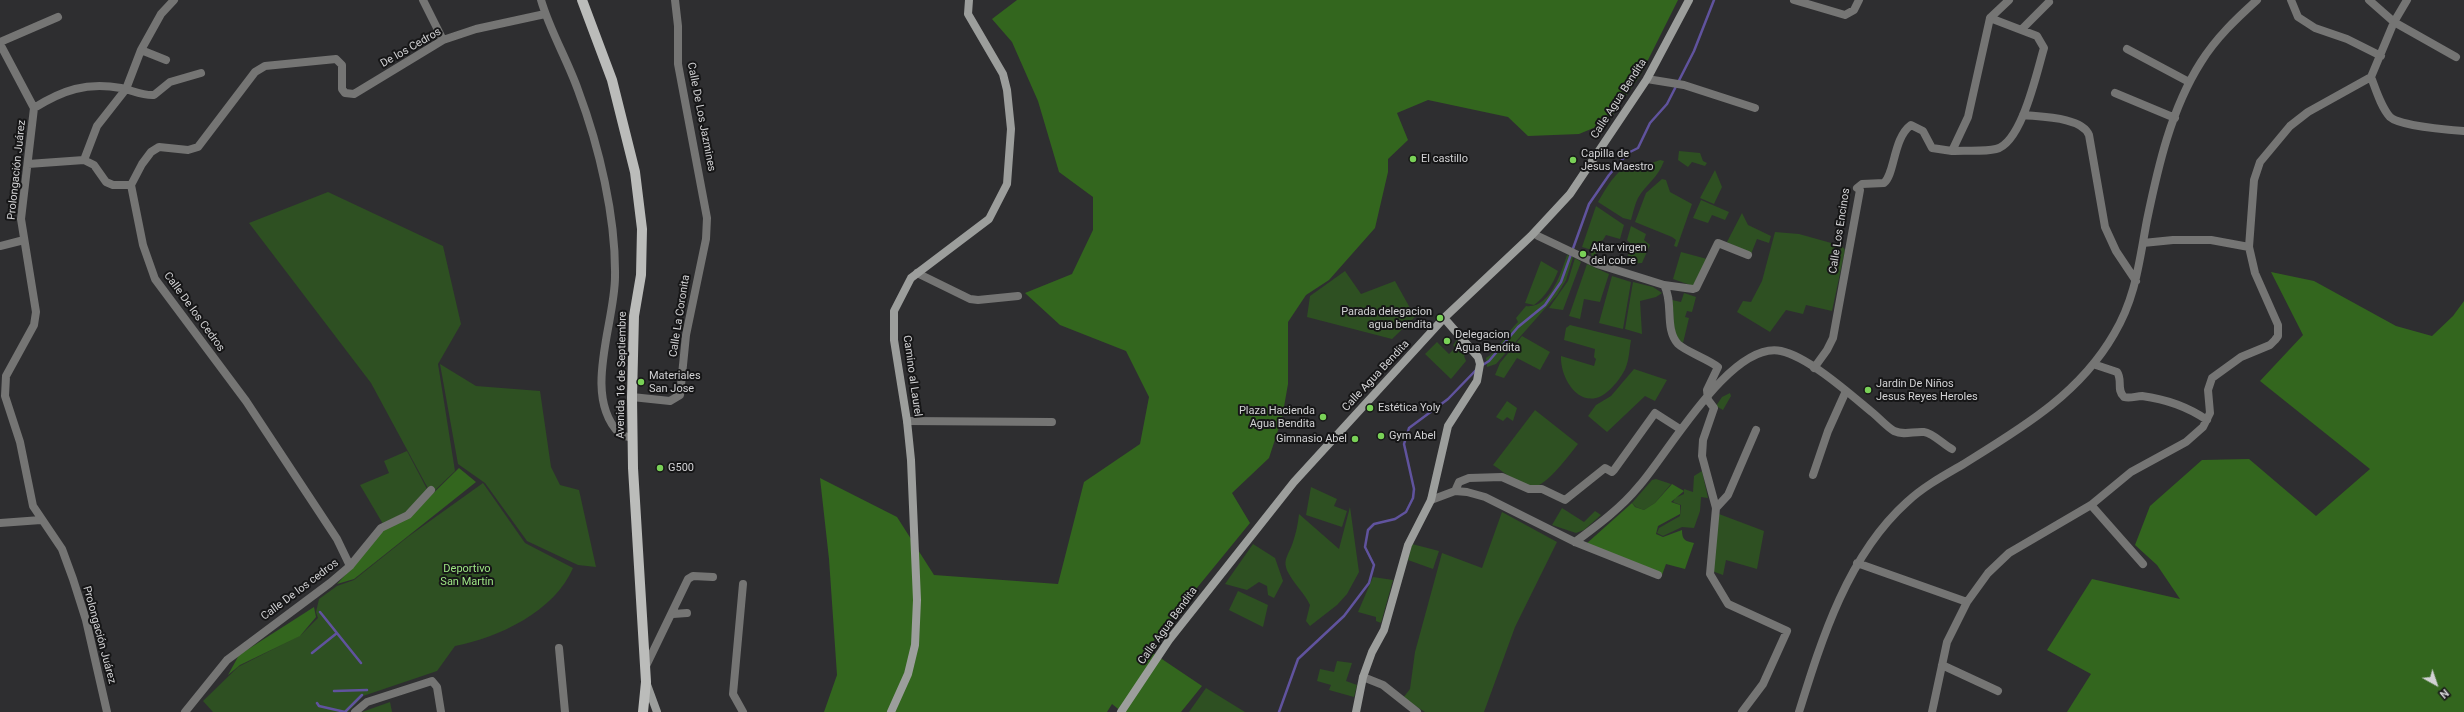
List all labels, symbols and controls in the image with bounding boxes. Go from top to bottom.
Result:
street label: De los Cedros [378,25,444,71]
street label: Calle Agua Bendita [1588,57,1650,141]
street label: Calle De Los Jazmines [684,61,718,173]
street label: Prolongación Juárez [5,119,29,221]
place label: Capilla de Jesus Maestro [1581,147,1654,173]
place label: El castillo [1421,152,1468,166]
marker: El castillo [1408,154,1418,164]
marker: Capilla de Jesus Maestro [1568,155,1578,165]
street label: Calle Los Encinos [1827,187,1853,275]
place label: Altar virgen del cobre [1591,241,1647,267]
marker: Altar virgen del cobre [1578,249,1588,259]
street label: Calle De los Cedros [161,270,227,354]
street label: Calle La Coronita [667,274,693,358]
place label: Parada delegacion agua bendita [1341,305,1432,331]
street label: Avenida 16 de Septiembre [614,311,630,439]
marker: Parada delegacion agua bendita [1435,313,1445,323]
place label: Delegacion Agua Bendita [1455,328,1520,354]
street label: Camino al Laurel [900,334,924,418]
marker: Delegacion Agua Bendita [1442,336,1452,346]
street label: Calle Agua Bendita [1340,338,1412,414]
place label: Materiales San Jose [649,369,701,395]
marker: Materiales San Jose [636,377,646,387]
place label: Jardin De Niños Jesus Reyes Heroles [1876,377,1978,403]
marker: Jardin De Niños Jesus Reyes Heroles [1863,385,1873,395]
place label: Estética Yoly [1378,401,1441,415]
marker: Estética Yoly [1365,403,1375,413]
place label: Plaza Hacienda Agua Bendita [1239,404,1315,430]
marker: Plaza Hacienda Agua Bendita [1318,412,1328,422]
place label: Gym Abel [1389,429,1436,443]
marker: Gym Abel [1376,431,1386,441]
place label: Gimnasio Abel [1276,432,1347,446]
marker: Gimnasio Abel [1350,434,1360,444]
place label: G500 [668,461,694,475]
marker: G500 [655,463,665,473]
street label: Calle De los cedros [259,557,341,623]
park label: Deportivo San Martín [440,562,494,588]
street label: Prolongación Juárez [80,585,118,685]
street label: Calle Agua Bendita [1136,585,1200,667]
north arrow [2416,664,2456,704]
text: N [2437,686,2451,701]

